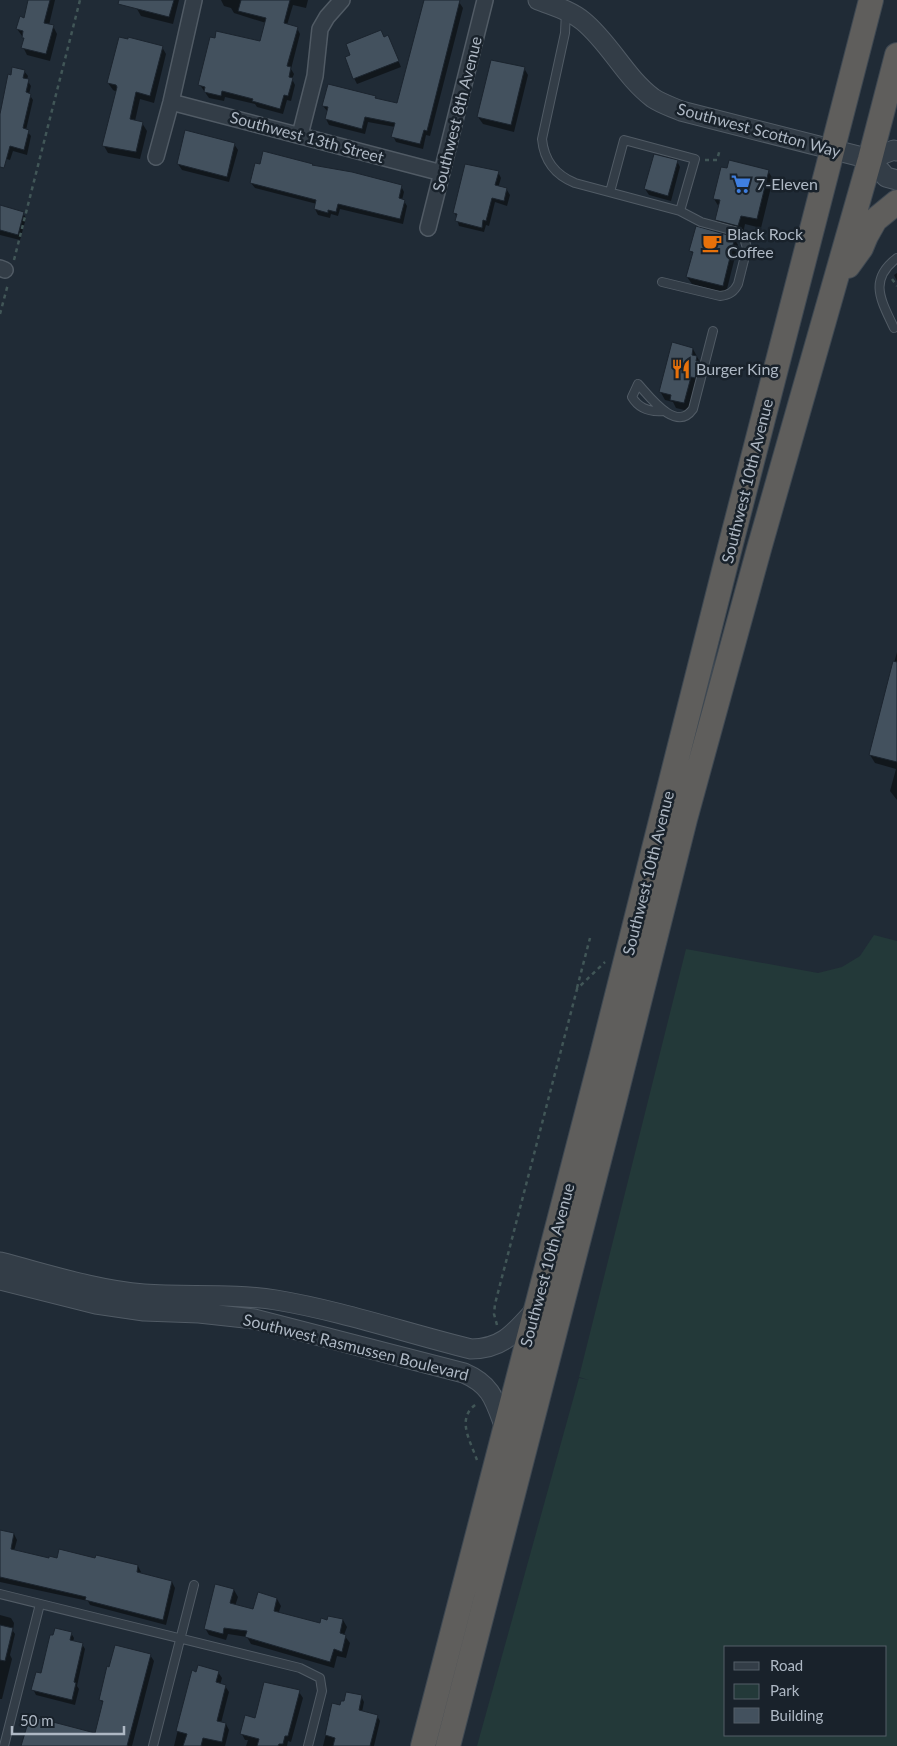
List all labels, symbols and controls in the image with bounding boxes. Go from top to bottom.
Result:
street label: Southwest 8th Avenue [428,34,485,194]
street label: Southwest Scotton Way [675,99,844,161]
street label: Southwest 13th Street [228,107,386,166]
supermarket icon: 7-Eleven [730,173,752,195]
place label: 7-Eleven [756,174,818,193]
place label: Black Rock Coffee [727,224,804,261]
cafe icon: Black Rock Coffee [701,232,723,254]
restaurant icon: Burger King [670,358,692,380]
place label: Burger King [696,359,779,378]
street label: Southwest 10th Avenue [717,397,776,565]
street label: Southwest 10th Avenue [618,789,677,957]
street label: Southwest 10th Avenue [516,1181,578,1349]
street label: Southwest Rasmussen Boulevard [241,1309,471,1384]
legend [724,1646,887,1736]
text: Road [770,1656,803,1674]
text: Park [770,1681,800,1699]
scale bar [12,1704,125,1736]
text: Building [770,1706,823,1724]
text: 50 m [20,1711,54,1729]

